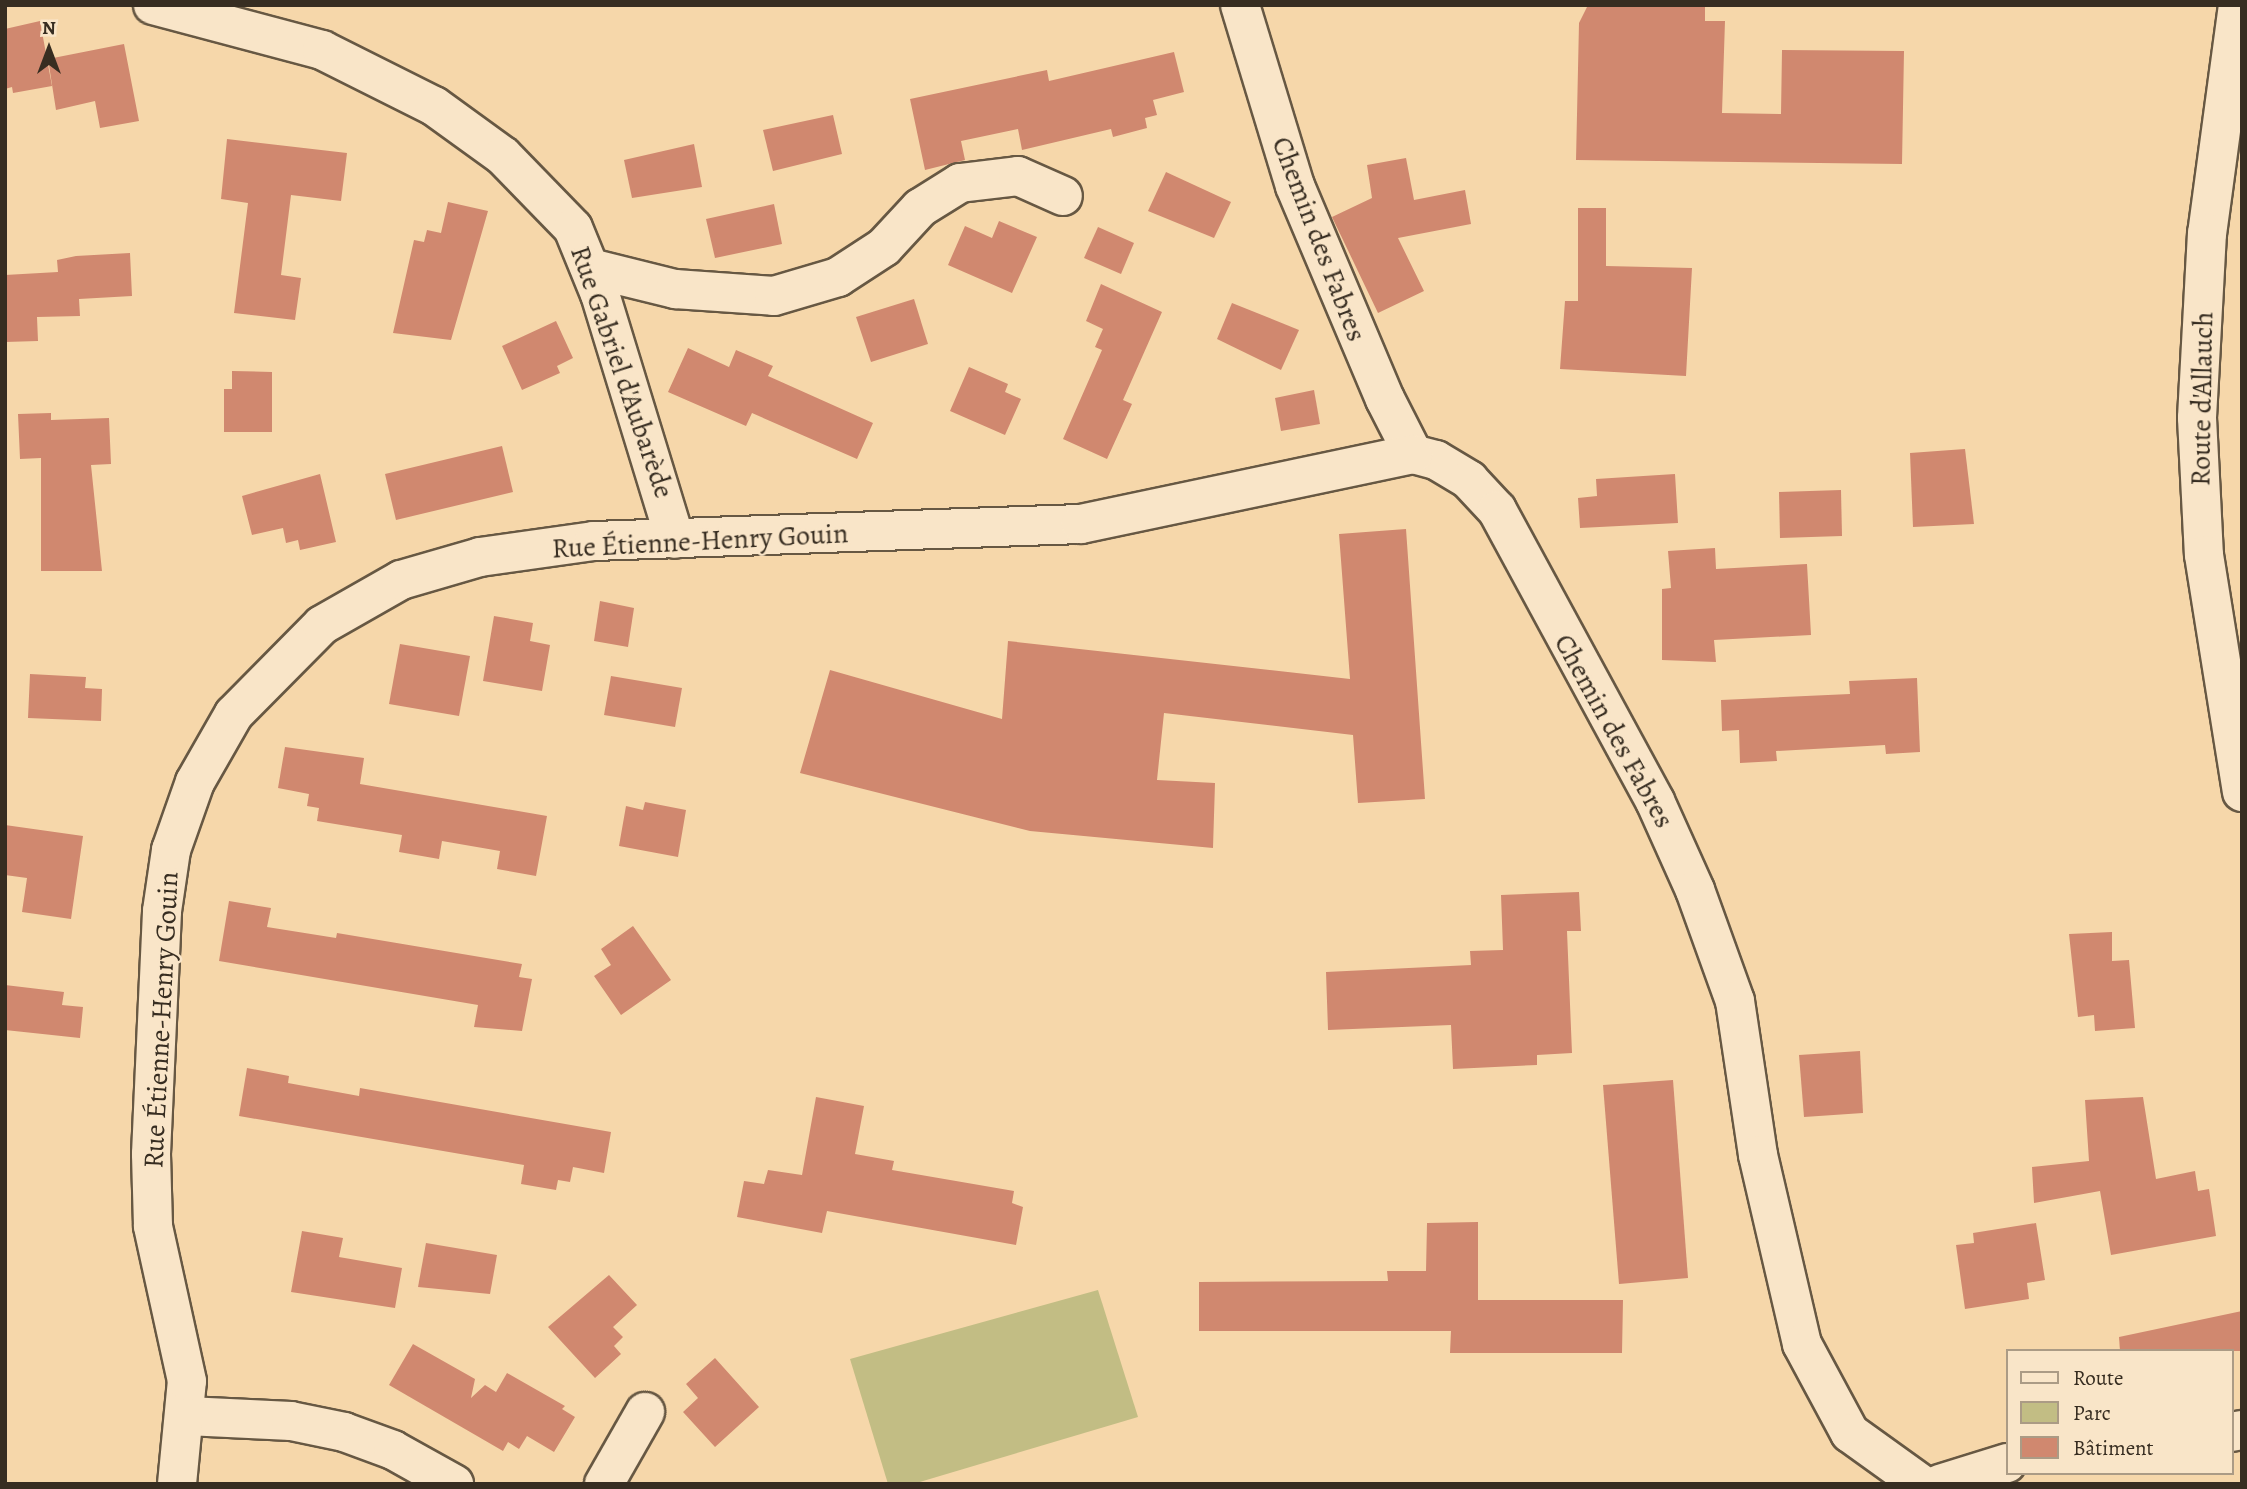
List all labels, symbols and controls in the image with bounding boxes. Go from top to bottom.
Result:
north arrow [14,14,84,84]
text: N [42,15,56,41]
street label: Chemin des Fabres [1265,132,1373,346]
street label: Rue Gabriel d'Aubarède [563,241,681,503]
street label: Route d'Allauch [2184,312,2220,486]
street label: Rue Étienne-Henry Gouin [551,516,849,566]
street label: Chemin des Fabres [1547,628,1681,834]
street label: Rue Étienne-Henry Gouin [136,871,186,1169]
legend [2006,1349,2233,1475]
text: Route [2073,1364,2123,1392]
text: Parc [2073,1399,2111,1427]
text: Bâtiment [2073,1434,2154,1462]

